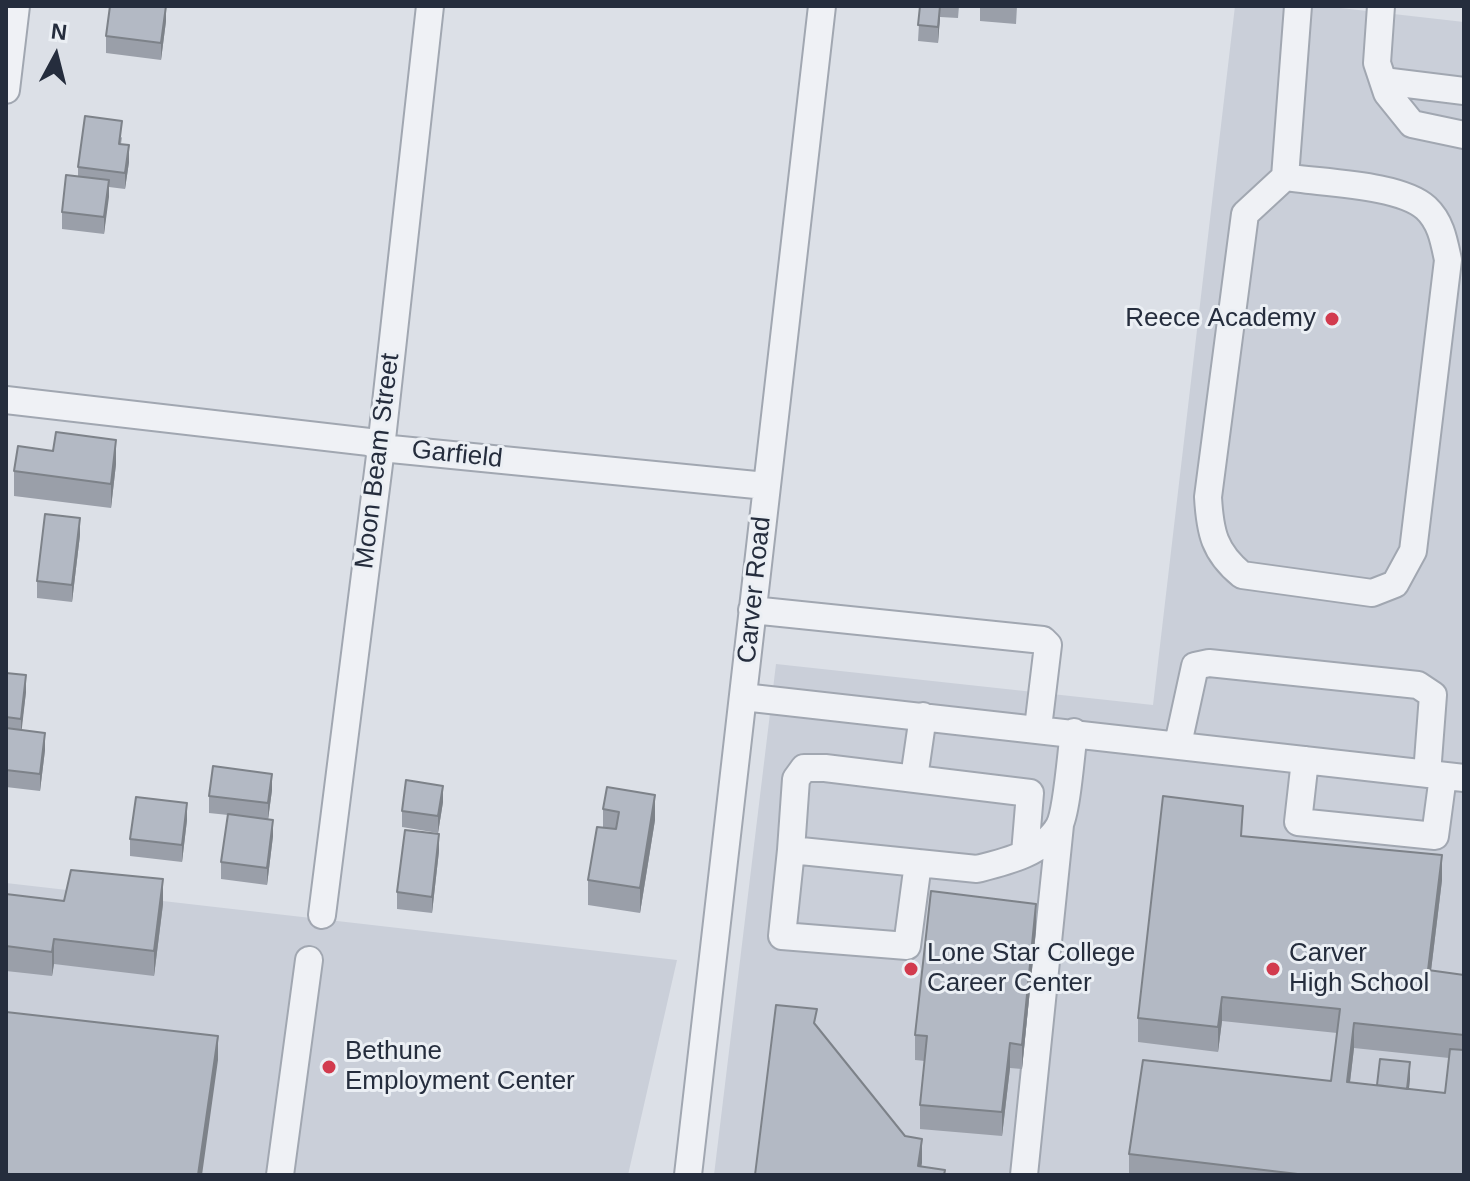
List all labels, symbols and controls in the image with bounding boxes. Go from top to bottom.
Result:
north arrow [16,16,96,96]
text: N [50,18,68,45]
place label: Reece Academy [1125,303,1316,335]
marker: Reece Academy [1323,310,1341,328]
street label: Moon Beam Street [349,352,407,570]
street label: Garfield [410,435,504,475]
street label: Carver Road [732,515,778,665]
place label: Lone Star College Career Center [927,938,1135,1000]
place label: Carver High School [1289,938,1429,1000]
marker: Lone Star College Career Center [902,960,920,978]
marker: Carver High School [1264,960,1282,978]
place label: Bethune Employment Center [345,1036,575,1098]
marker: Bethune Employment Center [320,1058,338,1076]

